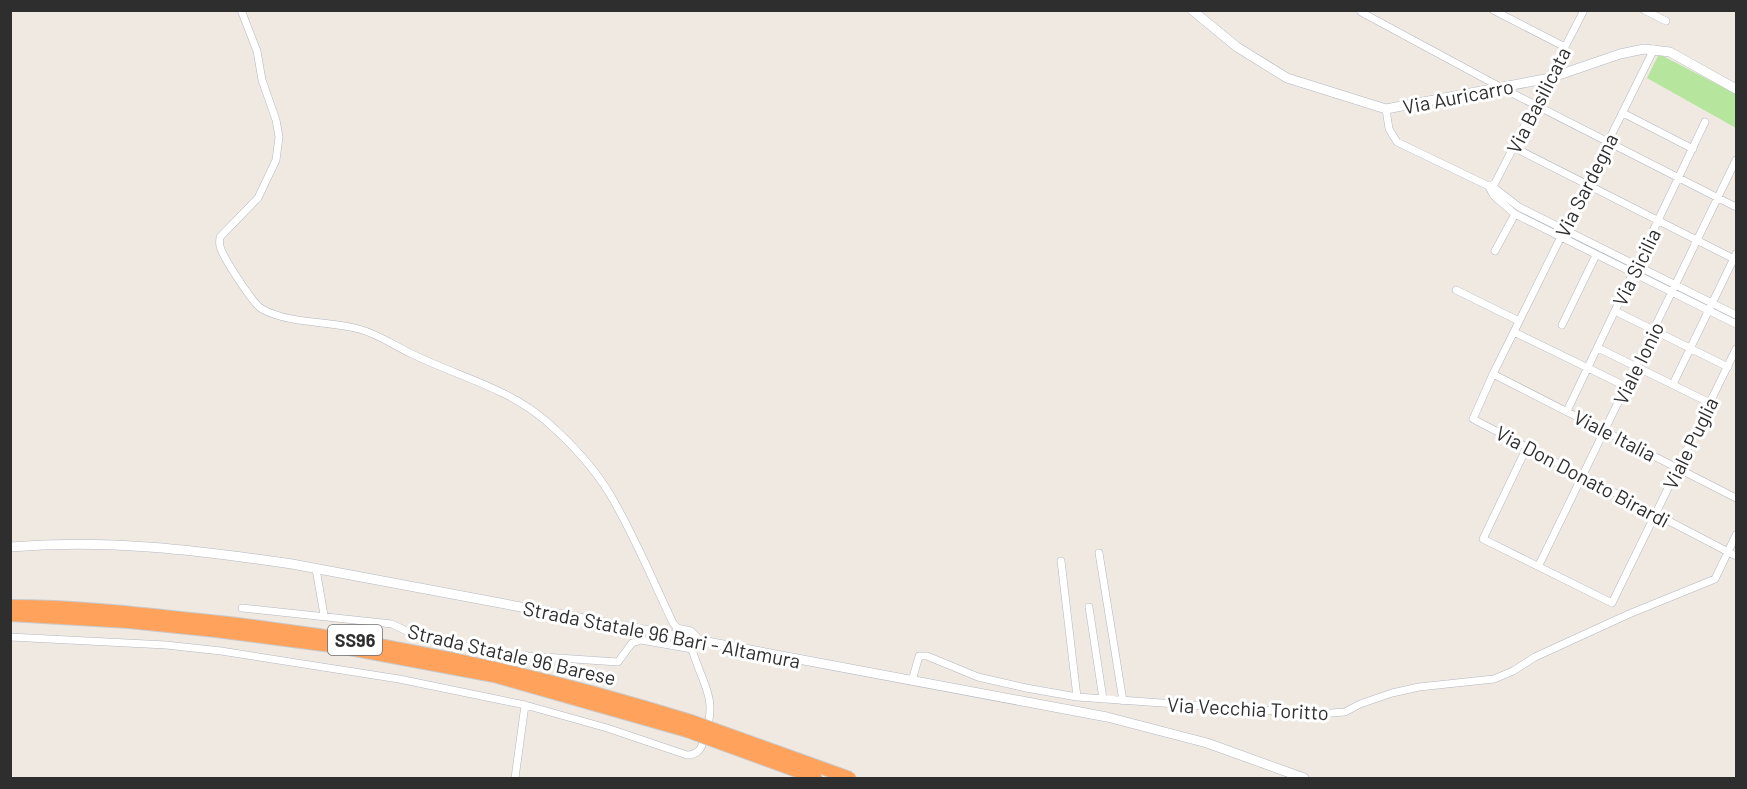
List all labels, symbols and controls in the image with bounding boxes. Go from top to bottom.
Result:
street label: Via Basilicata [1501,43,1575,157]
street label: Via Auricarro [1401,74,1515,118]
street label: Via Sardegna [1550,129,1622,241]
street label: Via Sicilia [1607,224,1665,310]
street label: Viale Ionio [1608,318,1668,408]
street label: Viale Puglia [1657,393,1723,493]
street label: Viale Italia [1570,404,1660,466]
street label: Via Don Donato Birardi [1492,420,1674,532]
street label: Strada Statale 96 Bari - Altamura [521,595,803,673]
street label: Strada Statale 96 Barese [406,618,618,690]
road number: SS96 [328,625,382,655]
street label: Via Vecchia Toritto [1167,692,1329,724]

